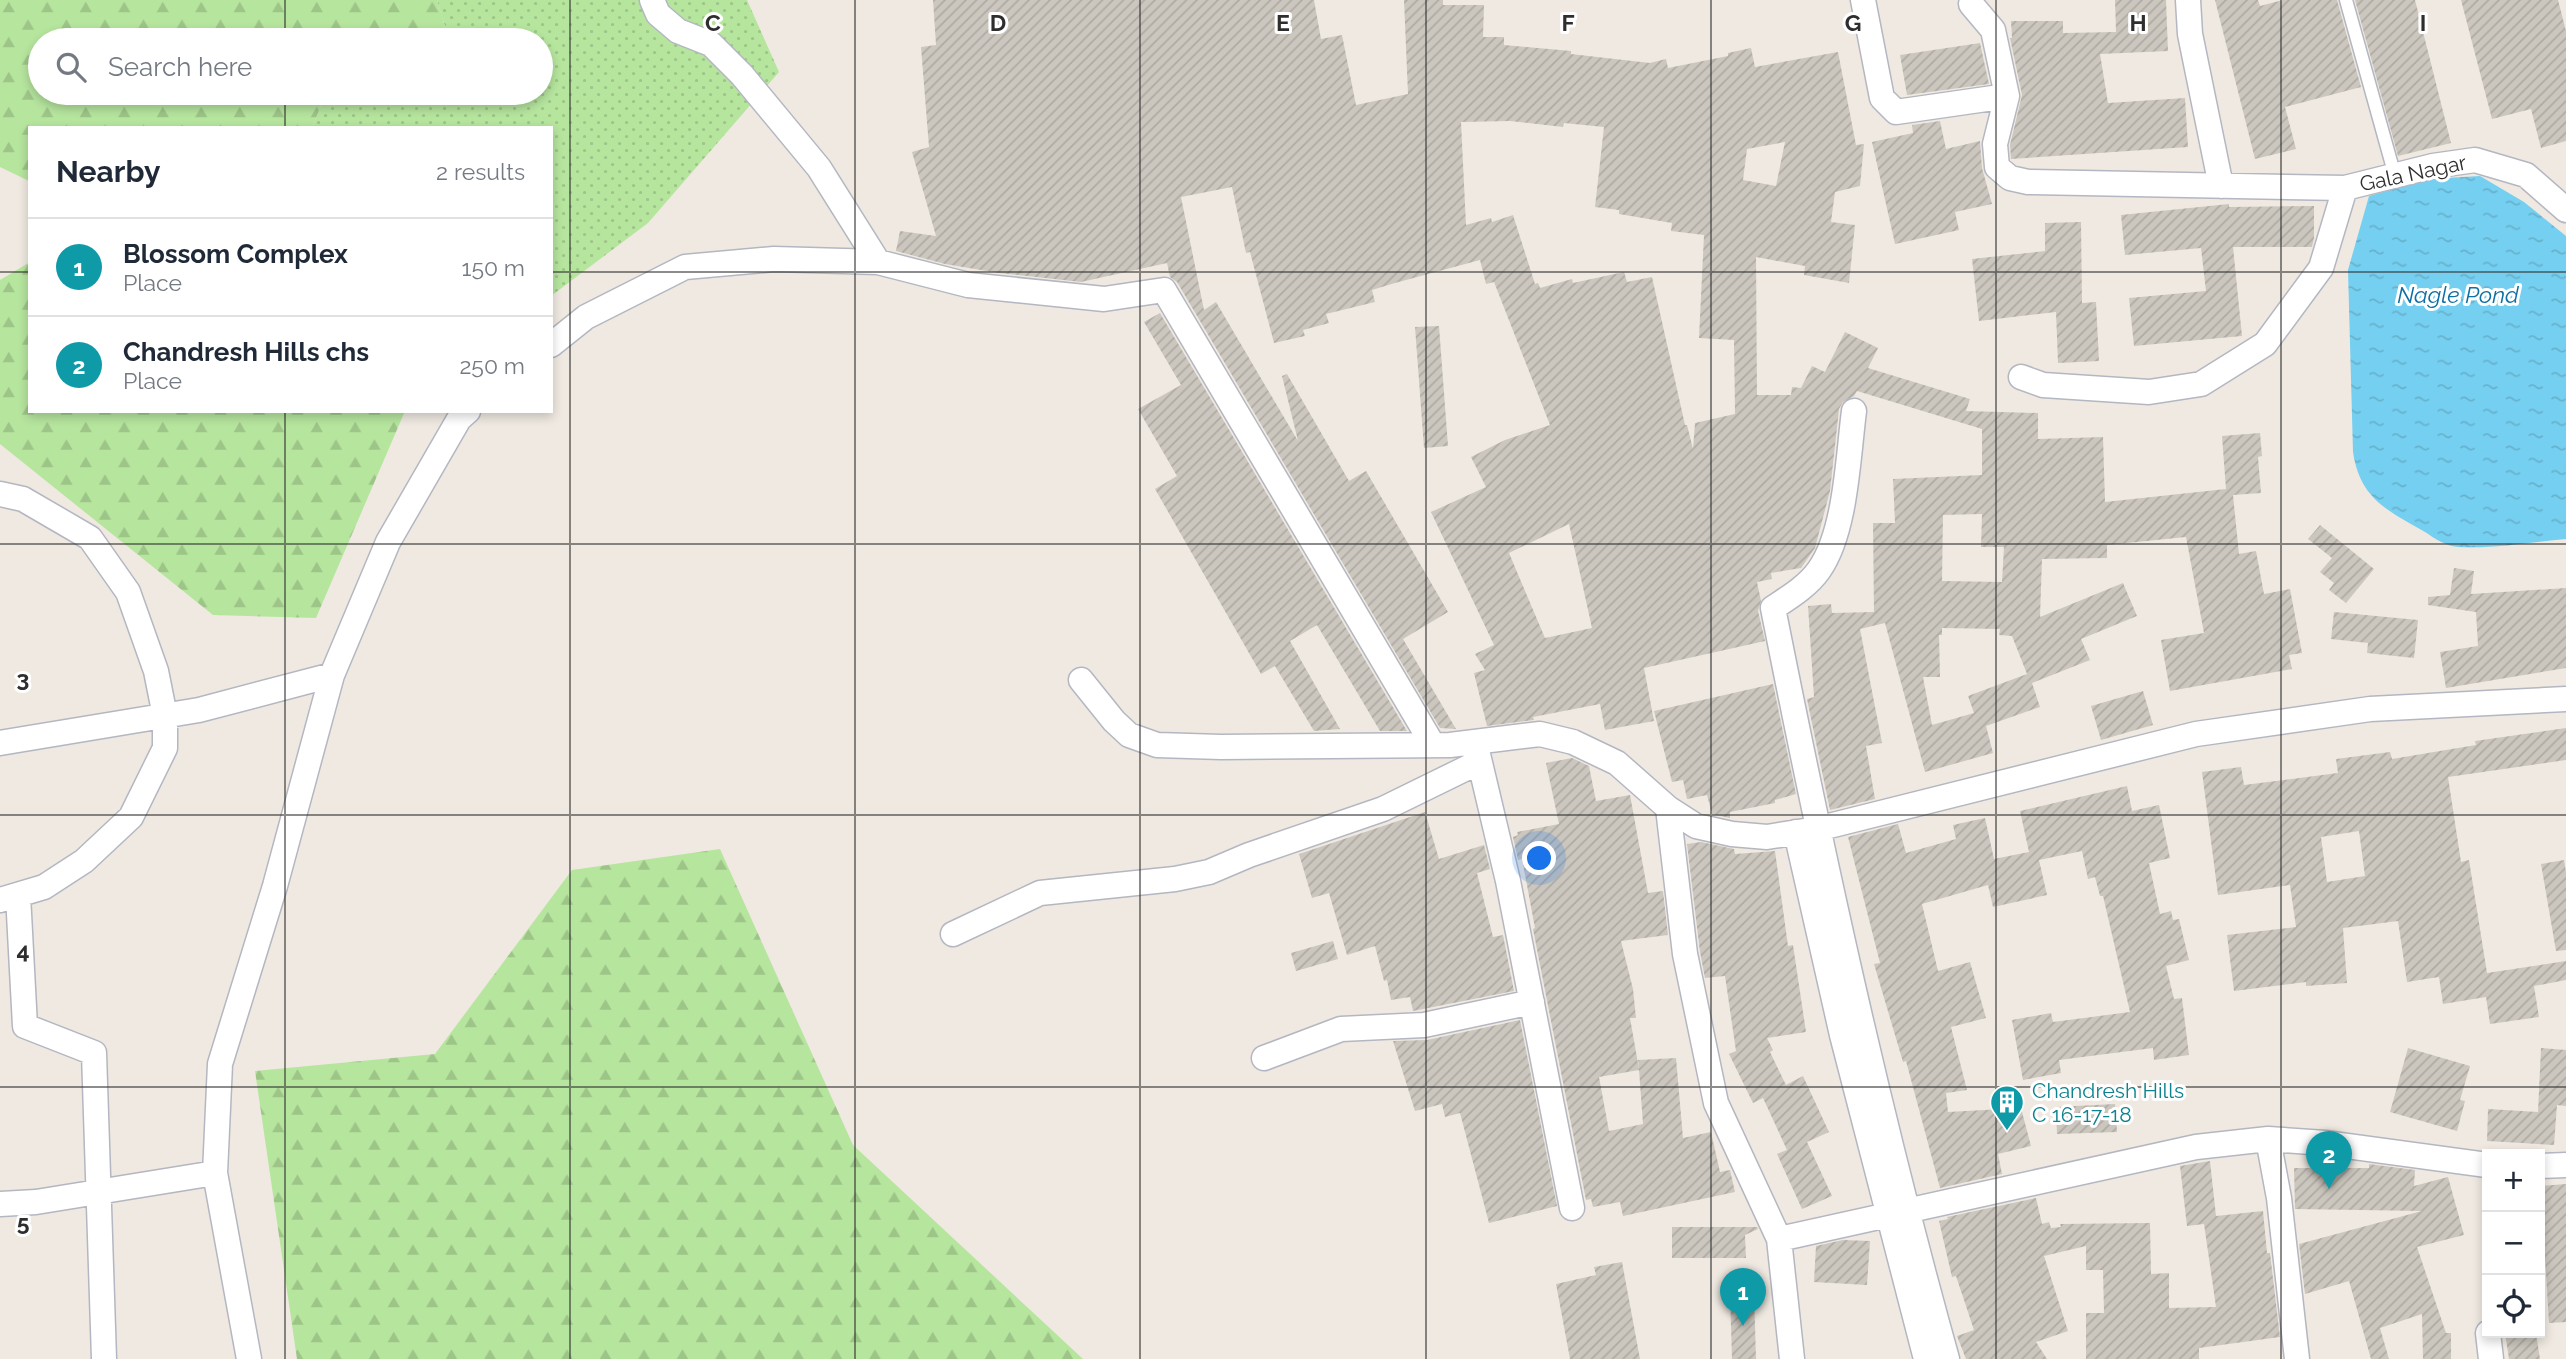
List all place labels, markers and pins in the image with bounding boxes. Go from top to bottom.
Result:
place label: Chandresh Hills C 16-17-18 [2032,1078,2184,1127]
building icon: Chandresh Hills C 16-17-18 [1988,1083,2026,1132]
pin: 2 [2306,1131,2352,1189]
pin: 1 [1720,1268,1766,1326]

